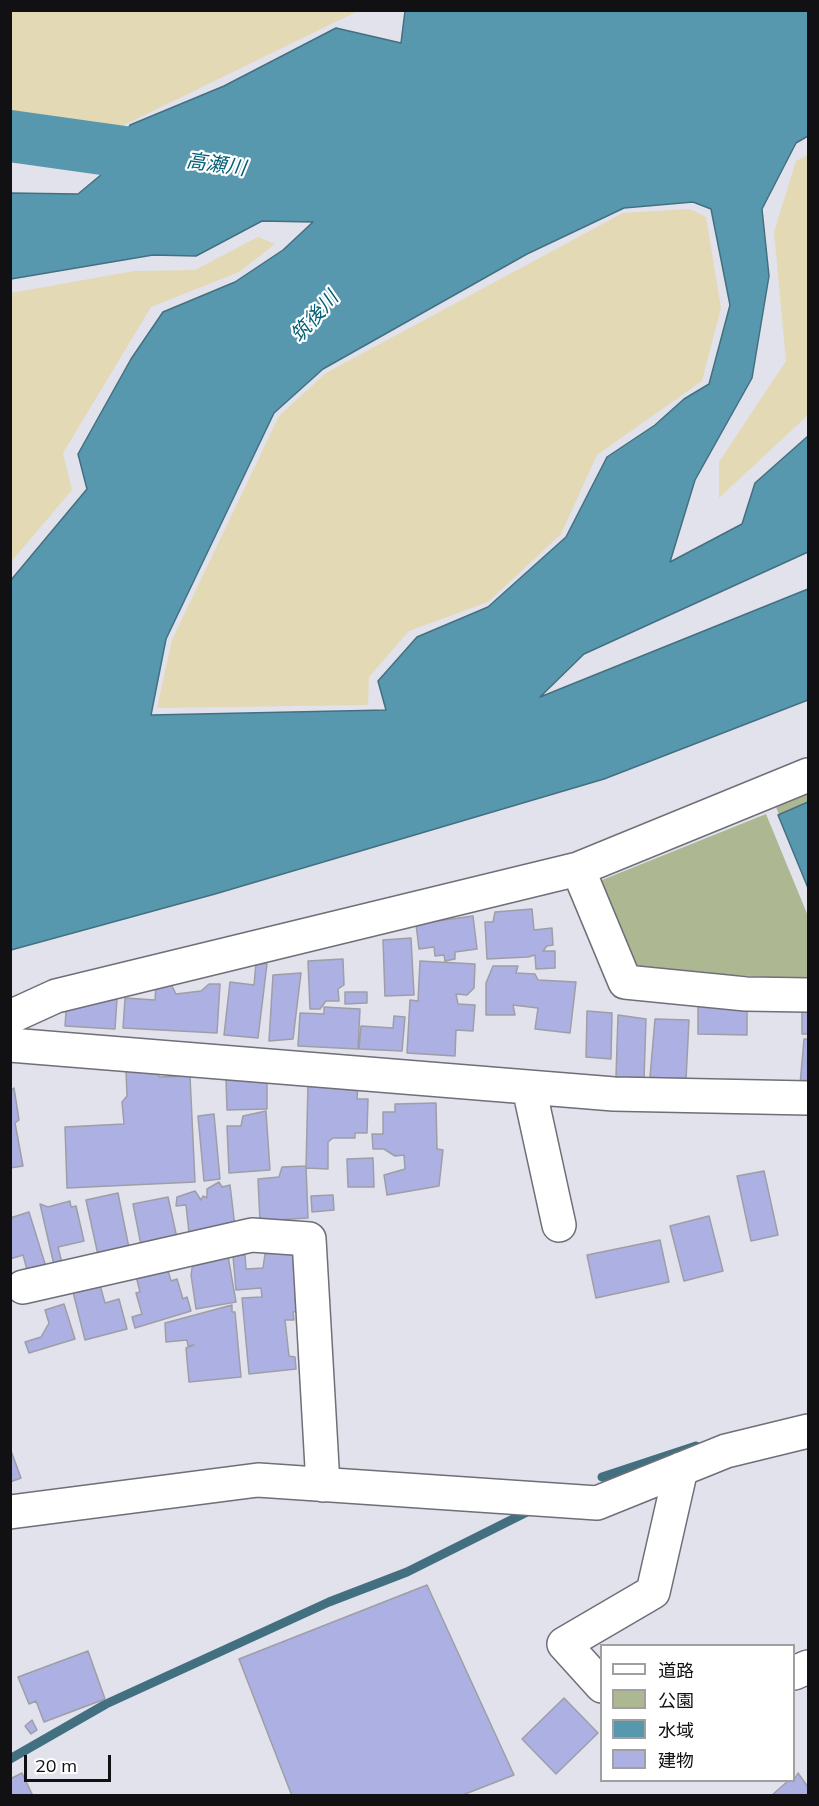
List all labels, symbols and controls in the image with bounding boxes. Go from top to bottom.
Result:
water label: 高瀬川 [185,149,247,181]
water label: 筑後川 [286,286,344,348]
legend [600,1644,795,1782]
text: 道路 [658,1659,694,1682]
text: 公園 [658,1689,694,1712]
text: 水域 [658,1719,694,1742]
scale bar [27,1743,114,1781]
text: 建物 [658,1749,694,1772]
text: 20 m [35,1754,77,1777]

